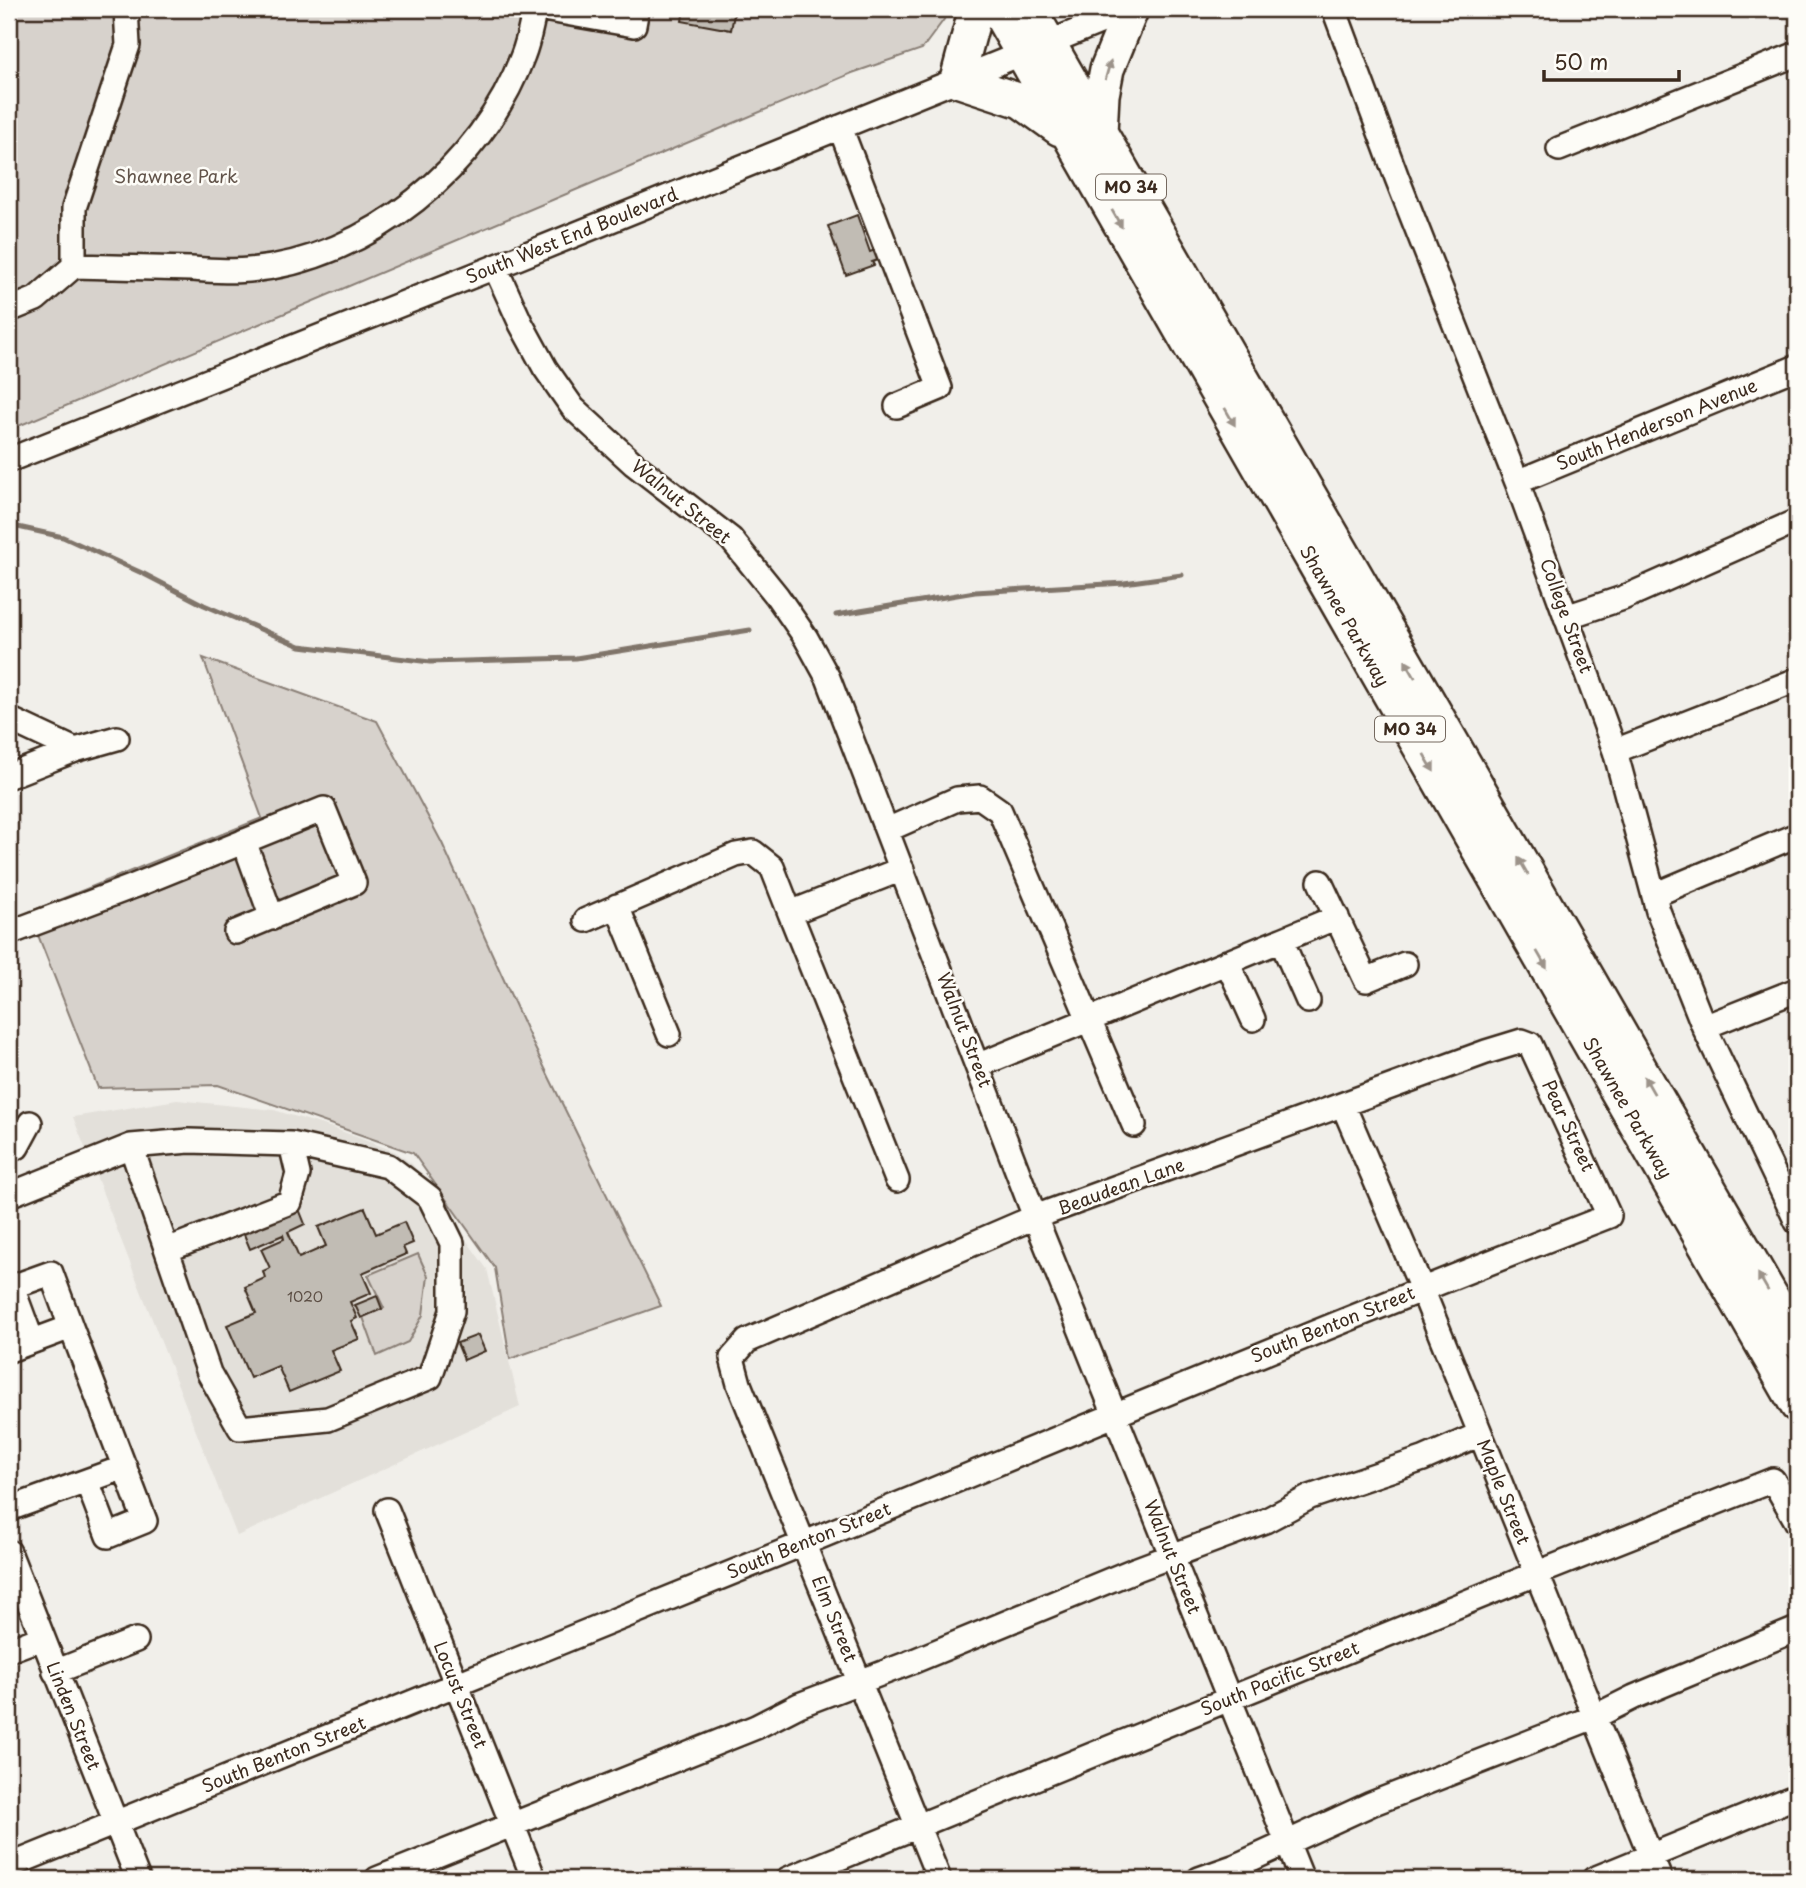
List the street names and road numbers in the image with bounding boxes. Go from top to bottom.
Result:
road number: MO 34 [1096,174,1166,200]
street label: South West End Boulevard [462,180,681,289]
street label: South Henderson Avenue [1552,371,1761,476]
street label: Walnut Street [626,452,738,550]
street label: Shawnee Parkway [1294,539,1397,691]
street label: College Street [1534,554,1601,677]
road number: MO 34 [1375,716,1445,742]
street label: Walnut Street [931,968,1000,1091]
street label: Shawnee Parkway [1577,1031,1680,1183]
street label: Pear Street [1536,1075,1602,1176]
street label: Beaudean Lane [1053,1150,1188,1221]
street label: South Benton Street [1246,1278,1418,1369]
street label: Maple Street [1471,1435,1538,1548]
street label: South Benton Street [722,1494,894,1585]
street label: Walnut Street [1138,1495,1209,1618]
street label: Elm Street [806,1571,865,1666]
street label: South Pacific Street [1196,1633,1363,1722]
street label: Locust Street [428,1637,495,1752]
street label: Linden Street [40,1657,108,1774]
street label: South Benton Street [197,1708,369,1799]

